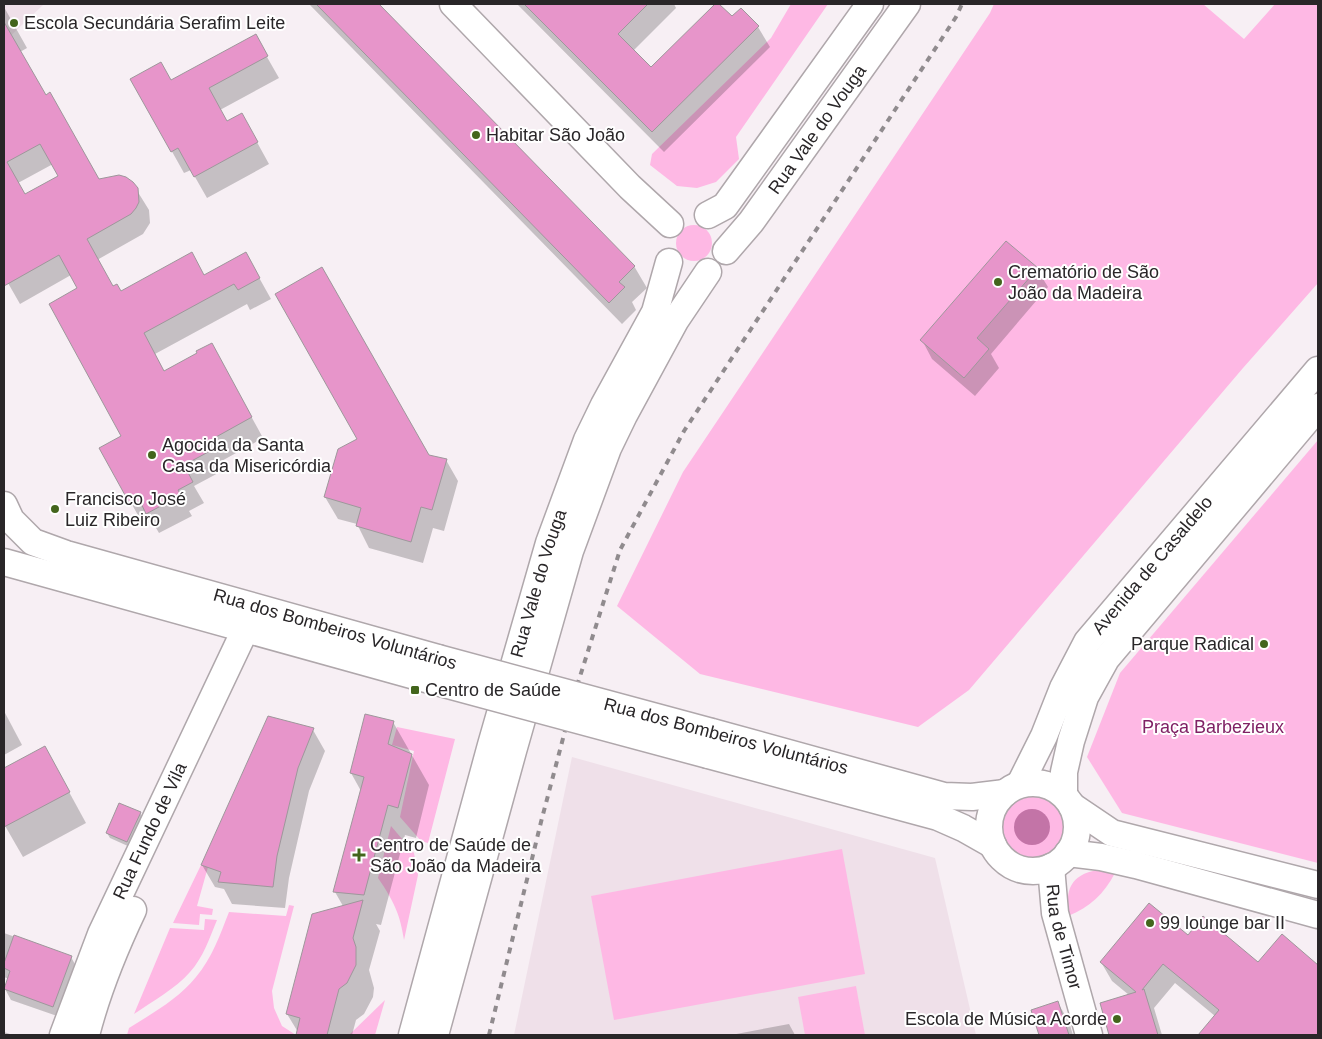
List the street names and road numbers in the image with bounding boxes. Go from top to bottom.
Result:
street label: Rua Vale do Vouga [764,60,871,198]
street label: Avenida de Casaldelo [1088,492,1216,638]
street label: Rua Vale do Vouga [507,506,571,660]
street label: Rua dos Bombeiros Voluntários [211,585,459,673]
street label: Rua dos Bombeiros Voluntários [602,694,850,778]
street label: Rua Fundo de Vila [109,758,191,902]
street label: Rua de Timor [1043,883,1086,992]

